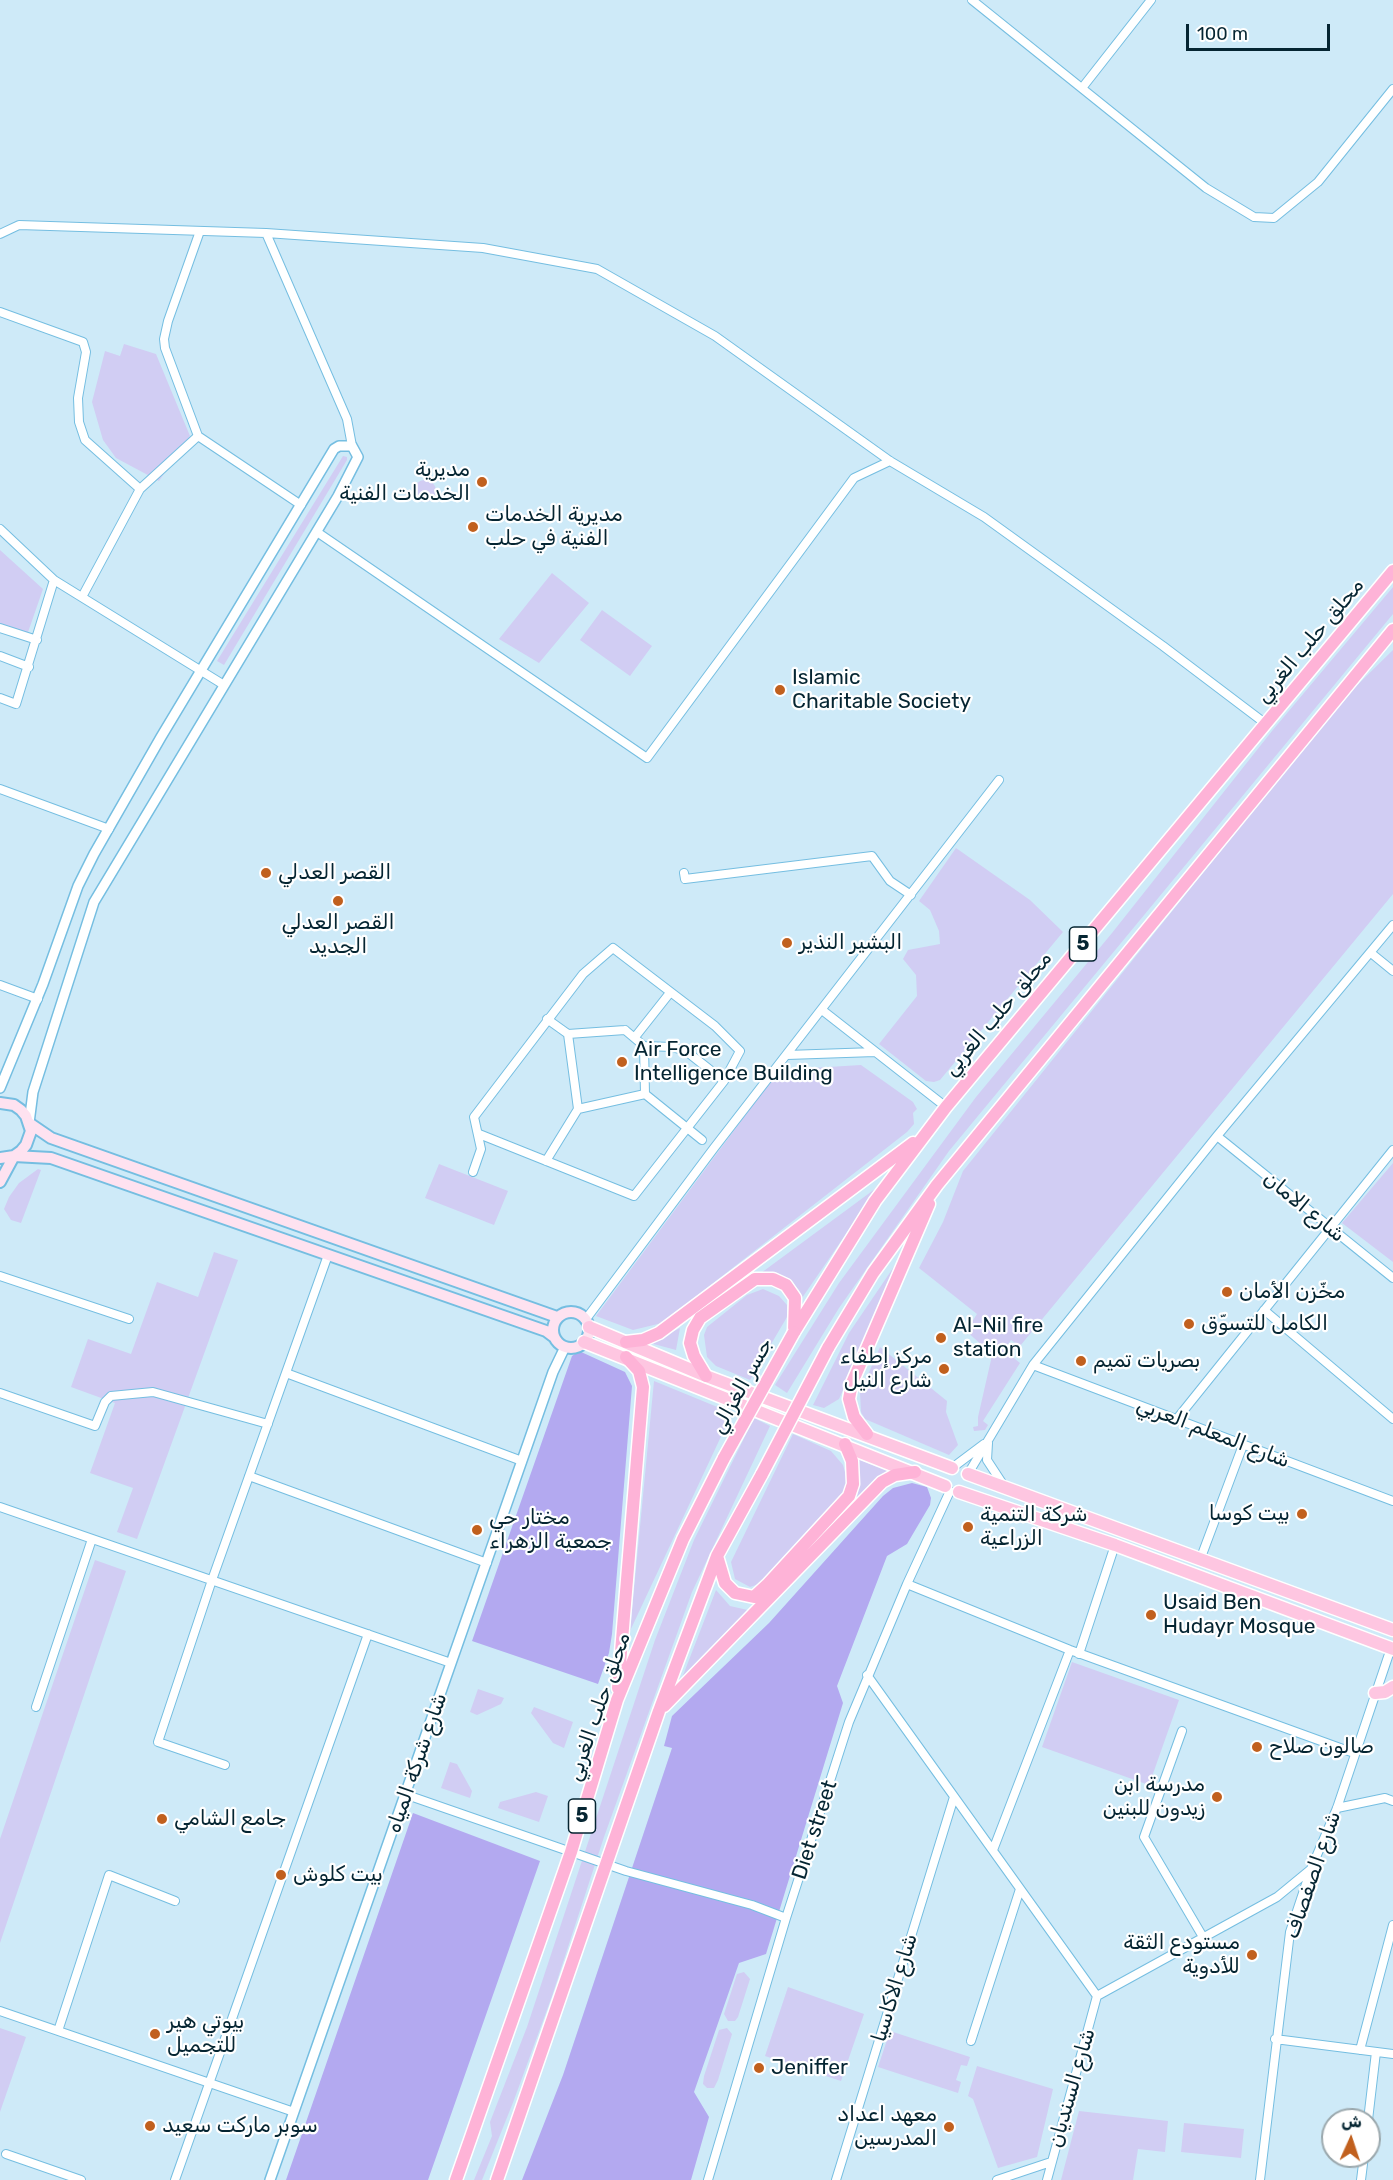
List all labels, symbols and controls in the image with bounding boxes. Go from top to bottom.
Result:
scale bar [1189,12,1333,50]
text: 100 m [1197,23,1248,45]
place label: مديرية الخدمات الفنية [339,457,470,507]
marker: مديرية الخدمات الفنية [475,475,489,489]
place label: مديرية الخدمات الفنية في حلب [485,502,623,552]
marker: مديرية الخدمات الفنية في حلب [466,520,480,534]
street label: محلق حلب الغربي [1250,573,1370,709]
place label: Islamic Charitable Society [792,665,971,715]
marker: Islamic Charitable Society [773,683,787,697]
place label: القصر العدلي [278,860,391,886]
marker: القصر العدلي [259,866,273,880]
marker: القصر العدلي الجديد [331,894,345,908]
place label: القصر العدلي الجديد [281,910,395,960]
road number: 5 [1070,927,1096,961]
place label: البشير النذير [799,930,902,956]
marker: البشير النذير [780,936,794,950]
street label: محلق حلب الغربي [938,946,1058,1082]
place label: Air Force Intelligence Building [634,1037,833,1087]
marker: Air Force Intelligence Building [615,1055,629,1069]
street label: شارع الامان [1258,1166,1350,1248]
place label: مخّزن الأمان [1239,1279,1345,1305]
marker: مخّزن الأمان [1220,1285,1234,1299]
place label: الكامل للتسوّق [1201,1311,1328,1337]
place label: Al-Nil fire station [953,1313,1043,1363]
marker: الكامل للتسوّق [1182,1317,1196,1331]
marker: Al-Nil fire station [934,1331,948,1345]
street label: جسر الغزالي [705,1334,779,1438]
place label: مركز إطفاء شارع النيل [840,1344,932,1394]
place label: بصريات تميم [1093,1348,1200,1374]
marker: بصريات تميم [1074,1354,1088,1368]
marker: مركز إطفاء شارع النيل [937,1362,951,1376]
street label: شارع المعلم العربي [1133,1392,1293,1474]
place label: بيت كوسا [1209,1501,1290,1527]
place label: شركة التنمية الزراعية [980,1502,1088,1552]
place label: مختار حي جمعية الزهراء [489,1505,612,1555]
marker: بيت كوسا [1295,1507,1309,1521]
marker: شركة التنمية الزراعية [961,1520,975,1534]
marker: مختار حي جمعية الزهراء [470,1523,484,1537]
place label: Usaid Ben Hudayr Mosque [1163,1590,1316,1640]
marker: Usaid Ben Hudayr Mosque [1144,1608,1158,1622]
street label: محلق حلب الغربي [562,1629,636,1785]
street label: شارع شركة المياه [381,1690,453,1836]
place label: صالون صلاح [1269,1734,1374,1760]
marker: صالون صلاح [1250,1740,1264,1754]
place label: مدرسة ابن زيدون للبنين [1103,1772,1205,1822]
street label: Diet street [787,1777,843,1883]
marker: مدرسة ابن زيدون للبنين [1210,1790,1224,1804]
road number: 5 [568,1799,596,1833]
place label: جامع الشامي [174,1806,286,1832]
street label: شارع الصفصاف [1279,1808,1347,1942]
marker: جامع الشامي [155,1812,169,1826]
place label: بيت كلوش [293,1862,383,1888]
marker: بيت كلوش [274,1868,288,1882]
place label: مستودع الثقة للأدوية [1123,1930,1240,1980]
street label: شارع الاكاسيا [867,1931,923,2045]
marker: مستودع الثقة للأدوية [1245,1948,1259,1962]
place label: بيوتي هير للتجميل [167,2009,244,2059]
street label: شارع السنديان [1043,2026,1101,2150]
marker: بيوتي هير للتجميل [148,2027,162,2041]
place label: Jeniffer [771,2055,848,2081]
marker: Jeniffer [752,2061,766,2075]
place label: معهد اعداد المدرسين [837,2102,937,2152]
north arrow [1321,2108,1381,2168]
text: ش [1341,2112,1362,2132]
place label: سوبر ماركت سعيد [162,2113,318,2139]
marker: سوبر ماركت سعيد [143,2119,157,2133]
marker: معهد اعداد المدرسين [942,2120,956,2134]

